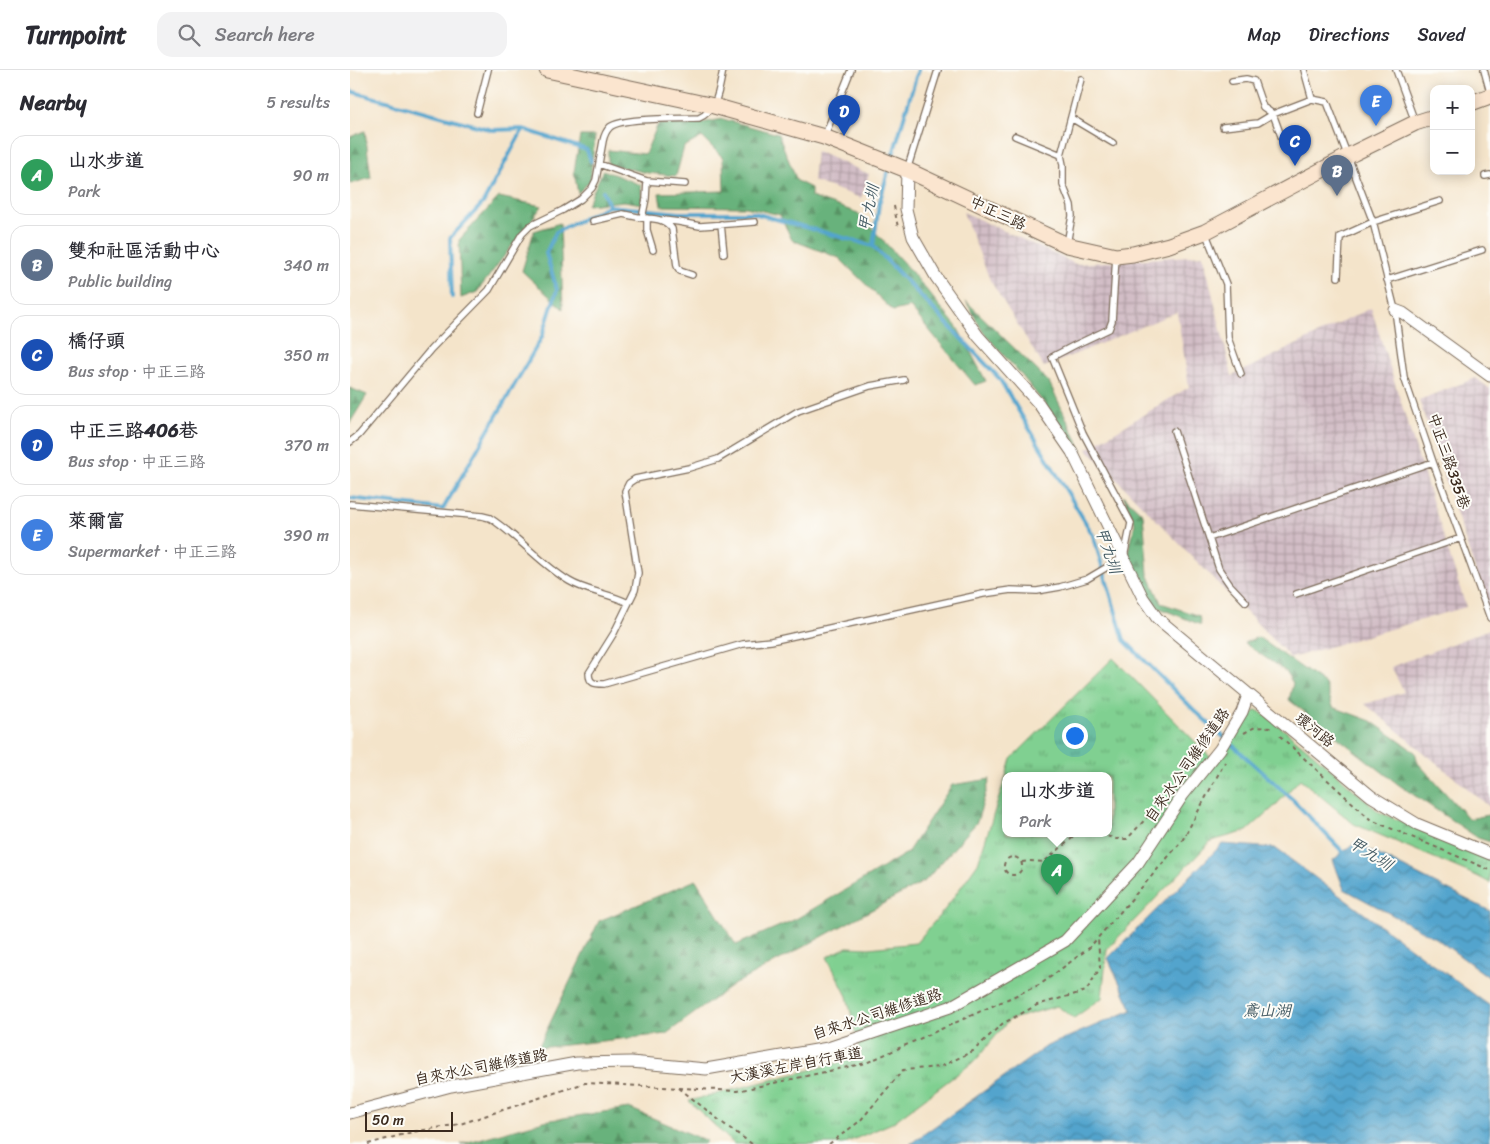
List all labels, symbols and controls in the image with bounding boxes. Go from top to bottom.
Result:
search box [157,12,507,57]
text: Turnpoint [25,14,127,56]
text: Search here [215,18,315,51]
text: Map [1248,19,1281,51]
text: Directions [1309,19,1390,51]
text: Saved [1418,19,1465,51]
icon: search [175,21,203,49]
text: Nearby [20,84,86,122]
pin: E [1360,85,1392,126]
map controls [1430,85,1475,175]
button: + [1430,85,1475,130]
text: 5 results [266,88,330,117]
pin: D [828,95,860,136]
pin: C [1279,125,1311,166]
button: − [1430,130,1475,175]
text: 山水步道 [68,144,144,177]
pin: B [1321,155,1353,196]
text: A [32,161,42,190]
text: 90 m [293,161,329,190]
text: Park [68,177,101,206]
water label: 甲九圳 [850,180,888,234]
street label: 中正三路 [965,189,1031,237]
text: 雙和社區活動中心 [68,234,220,267]
text: B [32,251,42,280]
text: 340 m [284,251,329,280]
text: Public building [68,267,172,296]
text: 橋仔頭 [68,324,125,357]
text: C [32,341,42,370]
text: 350 m [284,341,329,370]
text: Bus stop · 中正三路 [68,357,205,386]
street label: 中正三路335巷 [1420,409,1478,513]
text: 中正三路406巷 [68,414,198,447]
text: D [32,431,42,460]
text: 370 m [285,431,329,460]
text: Bus stop · 中正三路 [68,447,205,476]
text: 萊爾富 [68,504,125,537]
text: E [33,521,41,550]
text: 390 m [284,521,329,550]
water label: 甲九圳 [1087,523,1131,579]
text: Supermarket · 中正三路 [68,537,237,566]
street label: 自來水公司維修道路 [1138,702,1236,828]
street label: 環河路 [1289,706,1341,754]
your location [1062,723,1088,749]
popup [1002,772,1112,837]
text: 山水步道 [1019,774,1095,807]
text: Park [1019,807,1052,836]
water label: 甲九圳 [1343,828,1400,879]
pin: A [1041,854,1073,895]
street label: 自來水公司維修道路 [809,981,945,1047]
water label: 鳶山湖 [1243,996,1293,1025]
street label: 大漢溪左岸自行車道 [727,1039,865,1091]
street label: 自來水公司維修道路 [412,1041,550,1093]
text: 50 m [372,1108,404,1133]
scale bar [365,1109,452,1132]

